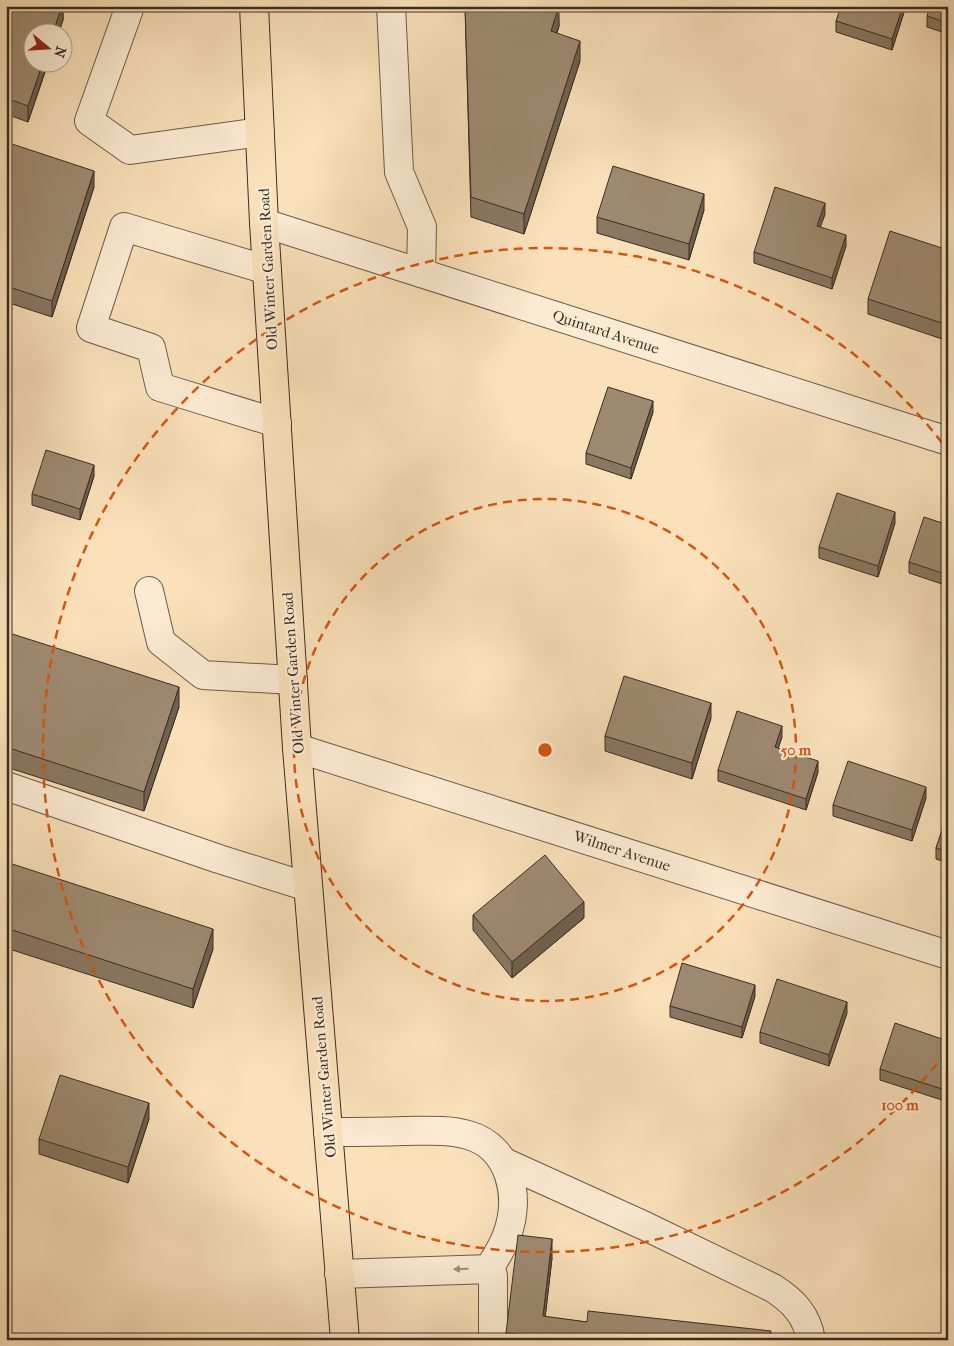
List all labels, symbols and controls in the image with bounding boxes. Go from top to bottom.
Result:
north arrow [22,22,72,72]
text: N [50,44,70,60]
street label: Old Winter Garden Road [255,187,281,350]
street label: Quintard Avenue [550,306,662,358]
street label: Old Winter Garden Road [278,591,308,754]
centre of rings [536,741,554,759]
text: 50 m [781,741,812,759]
street label: Wilmer Avenue [570,827,673,875]
street label: Old Winter Garden Road [308,995,340,1158]
text: 100 m [881,1096,919,1114]
one-way arrow [452,1266,468,1274]

